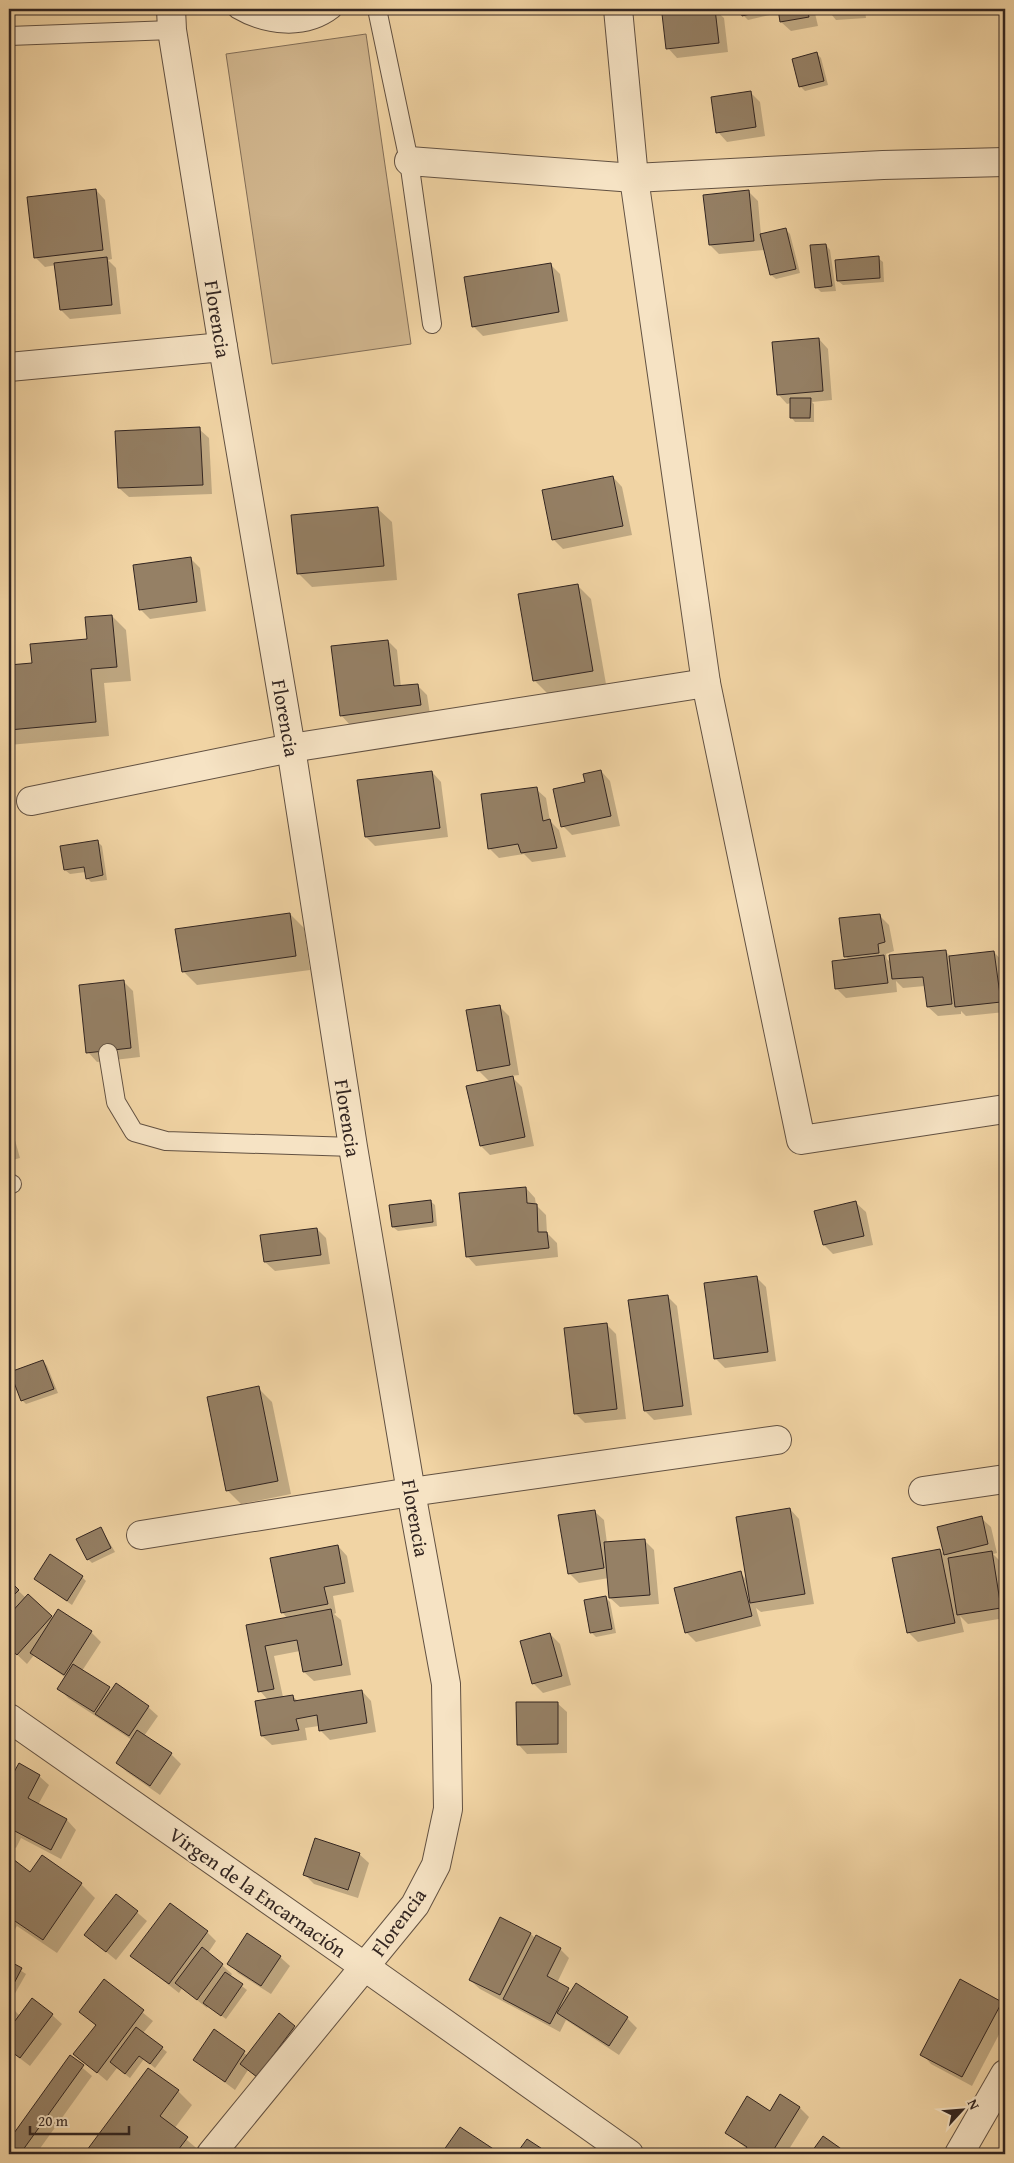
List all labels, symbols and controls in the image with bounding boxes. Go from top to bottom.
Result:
street label: Florencia [198,278,239,360]
street label: Florencia [265,677,307,759]
street label: Florencia [328,1077,369,1159]
street label: Florencia [395,1477,437,1559]
street label: Virgen de la Encarnación [164,1820,352,1964]
street label: Florencia [363,1881,433,1962]
north arrow [936,2086,986,2136]
text: N [963,2096,985,2113]
scale bar [30,2103,129,2135]
text: 20 m [38,2110,69,2131]

